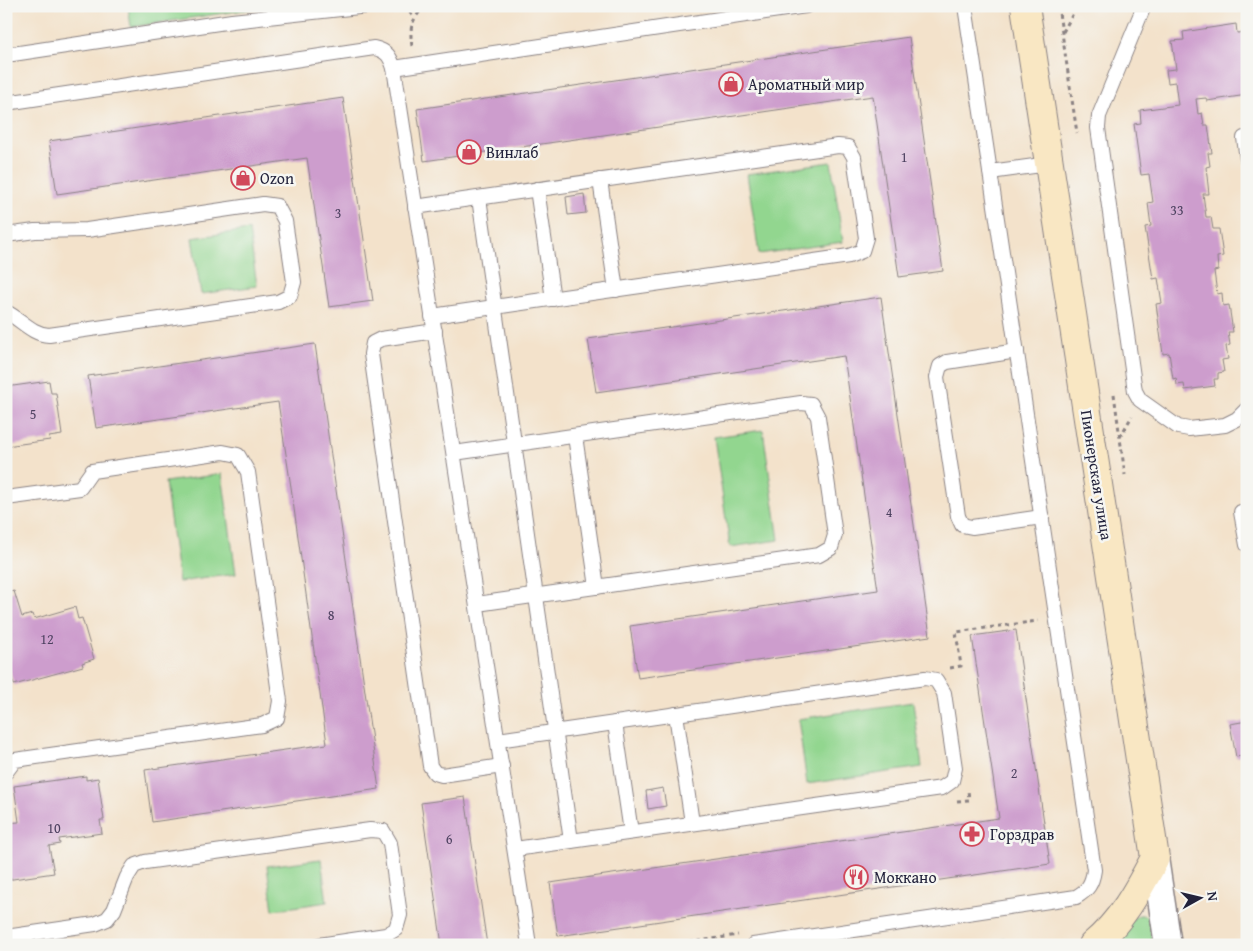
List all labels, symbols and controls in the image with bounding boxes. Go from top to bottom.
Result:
shop icon: Ароматный мир [718,71,744,97]
place label: Ароматный мир [748,72,865,96]
shop icon: Винлаб [456,139,482,165]
place label: Винлаб [486,140,538,164]
house number: 1 [901,147,907,167]
shop icon: Ozon [230,165,256,191]
place label: Ozon [260,166,294,190]
house number: 33 [1170,200,1184,220]
house number: 3 [335,203,341,223]
house number: 5 [30,404,36,424]
street label: Пионерская улица [1075,408,1119,542]
house number: 4 [886,502,893,522]
house number: 8 [328,605,335,625]
house number: 12 [40,629,54,649]
house number: 2 [1011,763,1017,783]
house number: 10 [47,818,61,838]
pharmacy icon: Горздрав [959,821,985,847]
place label: Горздрав [990,822,1054,846]
house number: 6 [446,829,453,849]
restaurant icon: Моккано [843,864,869,890]
place label: Моккано [874,865,937,889]
north arrow [1176,874,1226,924]
text: N [1202,890,1224,903]

